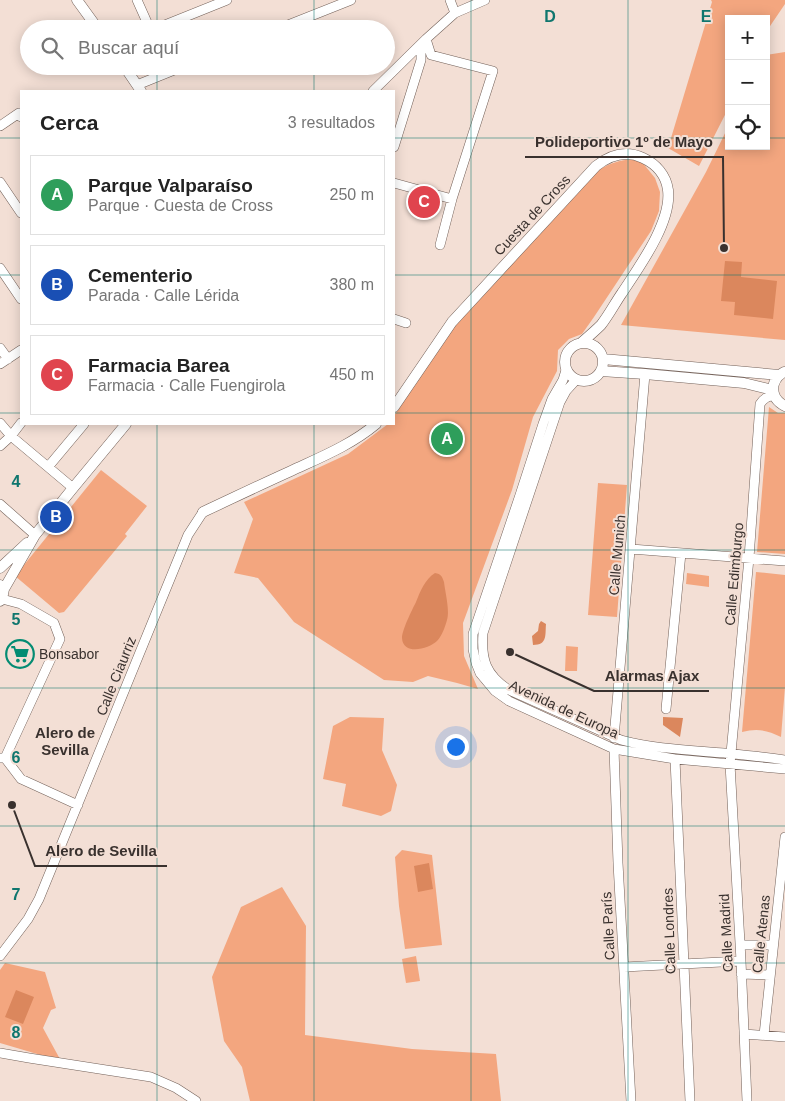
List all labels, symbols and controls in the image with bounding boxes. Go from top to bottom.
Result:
text: D [544,8,556,25]
text: E [701,8,712,25]
map controls [725,15,770,150]
button: + [725,15,770,60]
search box [20,20,395,75]
icon: search [38,34,66,62]
text: Buscar aquí [78,37,179,58]
button: − [725,60,770,105]
button: locate [725,105,770,150]
text: Cerca [40,111,98,134]
text: 3 resultados [288,114,375,131]
callout: Polideportivo 1º de Mayo [525,127,723,157]
text: Polideportivo 1º de Mayo [535,133,713,150]
street label: Cuesta de Cross [491,171,573,259]
text: Parque Valparaíso [88,175,253,196]
pin: C [408,183,440,221]
text: A [51,186,63,203]
text: 250 m [330,186,374,203]
text: Parque · Cuesta de Cross [88,197,273,214]
text: Cementerio [88,265,193,286]
text: B [51,276,63,293]
text: 380 m [330,276,374,293]
text: Parada · Calle Lérida [88,287,239,304]
text: Farmacia Barea [88,355,230,376]
text: C [51,366,63,383]
text: 450 m [330,366,374,383]
text: Farmacia · Calle Fuengirola [88,377,285,394]
pin: A [431,420,463,458]
text: 4 [12,473,21,490]
pin: B [40,498,72,536]
street label: Calle Munich [606,514,628,596]
street label: Calle Edimburgo [722,522,746,626]
text: 5 [12,611,21,628]
street label: Calle Ciaurriz [93,634,139,718]
supermarket icon: Bonsabor [5,639,35,669]
place label: Bonsabor [39,646,99,662]
callout: Alarmas Ajax [594,661,709,691]
text: Alarmas Ajax [605,667,700,684]
street label: Avenida de Europa [507,677,621,741]
district label: Alero de Sevilla [35,724,95,758]
your location [443,734,469,760]
text: 6 [12,749,21,766]
callout: Alero de Sevilla [35,836,167,866]
text: Alero de Sevilla [45,842,158,859]
text: 7 [12,886,21,903]
street label: Calle Londres [659,888,679,974]
street label: Calle París [598,891,618,961]
street label: Calle Madrid [716,893,736,973]
street label: Calle Atenas [749,894,773,974]
text: 8 [12,1024,21,1041]

